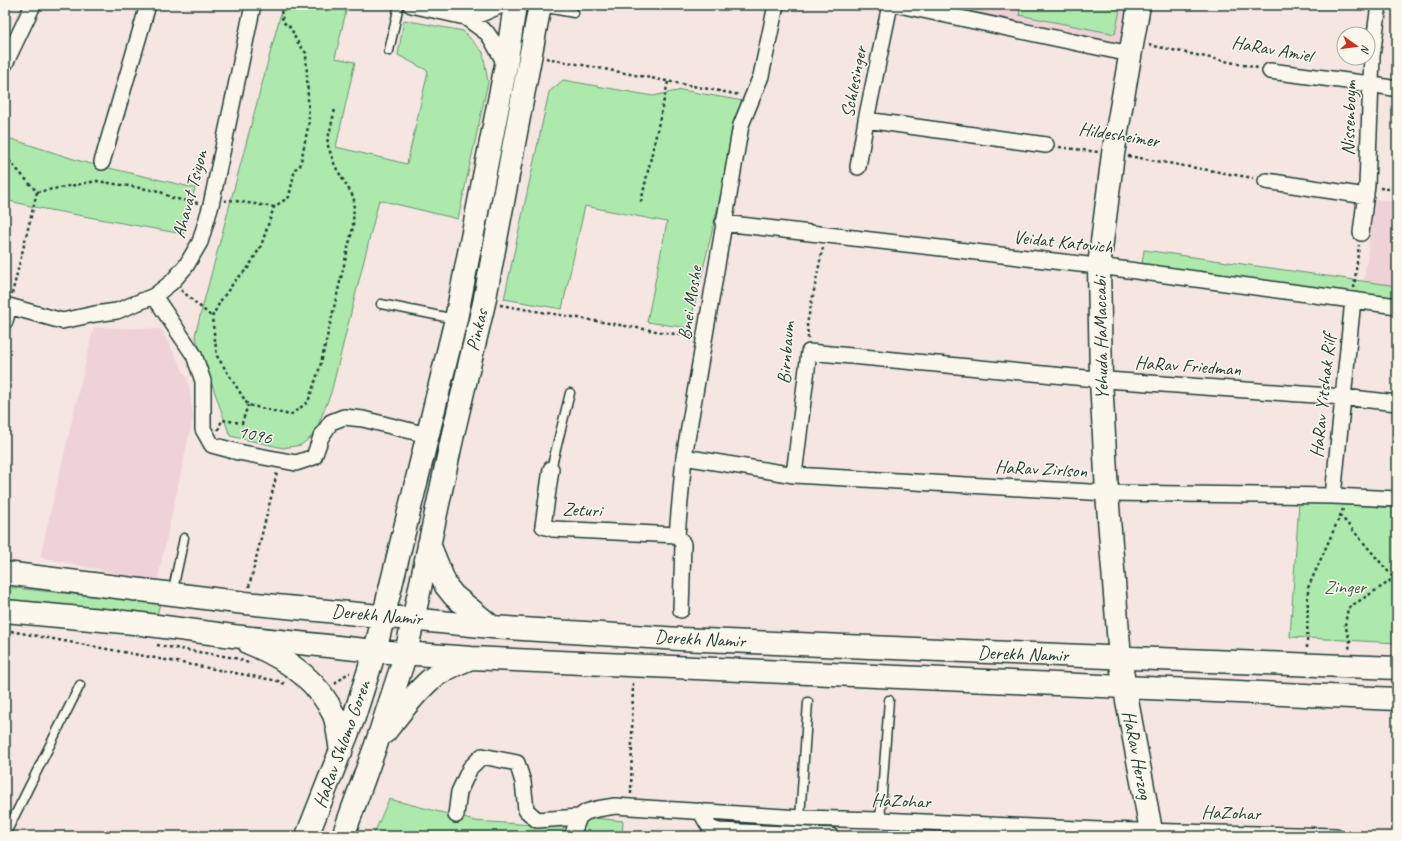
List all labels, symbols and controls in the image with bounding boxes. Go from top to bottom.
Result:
north arrow [1336,26,1376,66]
street label: HaRav Amiel [1230,30,1318,69]
street label: Schlesinger [835,42,873,120]
text: N [1358,43,1373,56]
street label: Nissenboym [1336,79,1362,156]
street label: Hildesheimer [1077,117,1163,154]
street label: Ahavat Tsiyon [167,146,214,241]
street label: Veidat Katovich [1012,225,1114,259]
street label: Bnei Moshe [672,263,708,342]
street label: Yehuda HaMaccabi [1088,274,1114,400]
street label: Pinkas [461,305,494,353]
street label: Birnbaum [772,319,800,385]
street label: HaRav Yitshak Rilf [1305,329,1342,459]
street label: HaRav Friedman [1134,350,1242,382]
street label: 1096 [236,420,276,451]
street label: HaRav Zirlson [994,455,1088,483]
street label: Zeturi [562,497,605,523]
park label: Zinger [1324,575,1368,599]
street label: Derekh Namir [331,599,424,631]
street label: Derekh Namir [654,625,747,653]
street label: Derekh Namir [977,640,1070,668]
street label: HaRav Shlomo Goren [308,675,377,811]
street label: HaRav Herzog [1117,708,1158,803]
street label: HaZohar [871,788,932,814]
street label: HaZohar [1201,800,1262,826]

